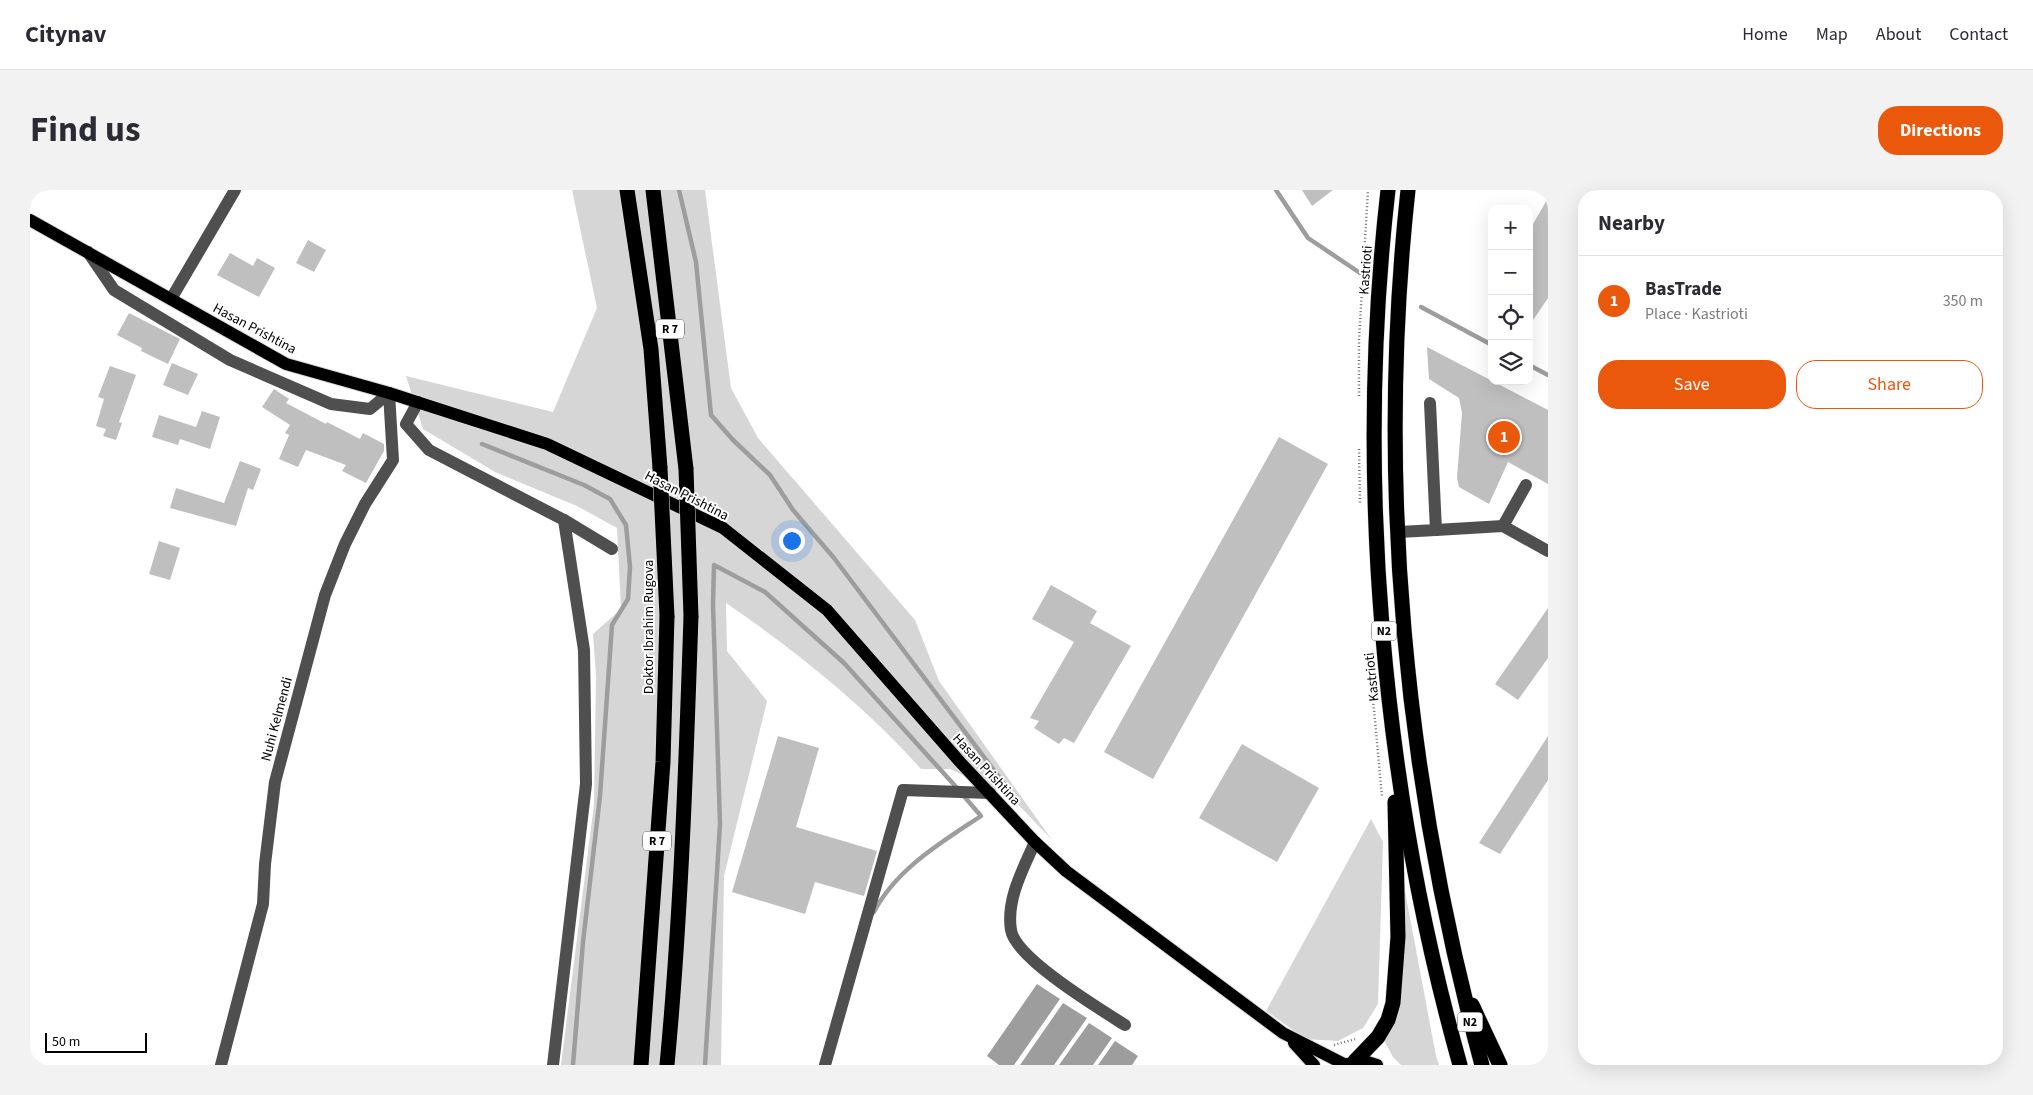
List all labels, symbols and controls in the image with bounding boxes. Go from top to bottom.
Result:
text: Citynav [25,17,106,52]
text: Home [1742,22,1788,47]
text: Map [1816,22,1848,47]
text: About [1876,22,1921,47]
text: Contact [1949,22,2008,47]
text: Find us [30,105,140,155]
button: Directions [1878,106,2003,155]
map controls [1488,205,1533,385]
button: + [1488,205,1533,250]
text: Nearby [1598,208,1665,238]
street label: Kastrioti [1354,245,1378,295]
button: − [1488,250,1533,295]
text: BasTrade [1645,276,1722,303]
text: 1 [1610,290,1618,312]
text: 350 m [1943,290,1983,312]
button: locate [1488,295,1533,340]
street label: Hasan Prishtina [209,298,300,359]
text: Place · Kastrioti [1645,303,1748,325]
road number: R 7 [656,320,684,338]
button: layers [1488,340,1533,385]
button: Save [1598,360,1786,409]
button: Share [1796,360,1983,409]
pin: 1 [1488,418,1520,456]
street label: Hasan Prishtina [641,466,732,526]
your location [779,528,805,554]
street label: Doktor Ibrahim Rugova [639,560,659,694]
road number: N2 [1372,622,1396,641]
street label: Kastrioti [1359,651,1385,702]
street label: Nuhi Kelmendi [256,675,298,764]
street label: Hasan Prishtina [948,729,1025,810]
road number: R 7 [643,831,671,850]
road number: N2 [1458,1012,1482,1032]
scale bar [45,1030,148,1053]
text: 50 m [52,1032,80,1052]

